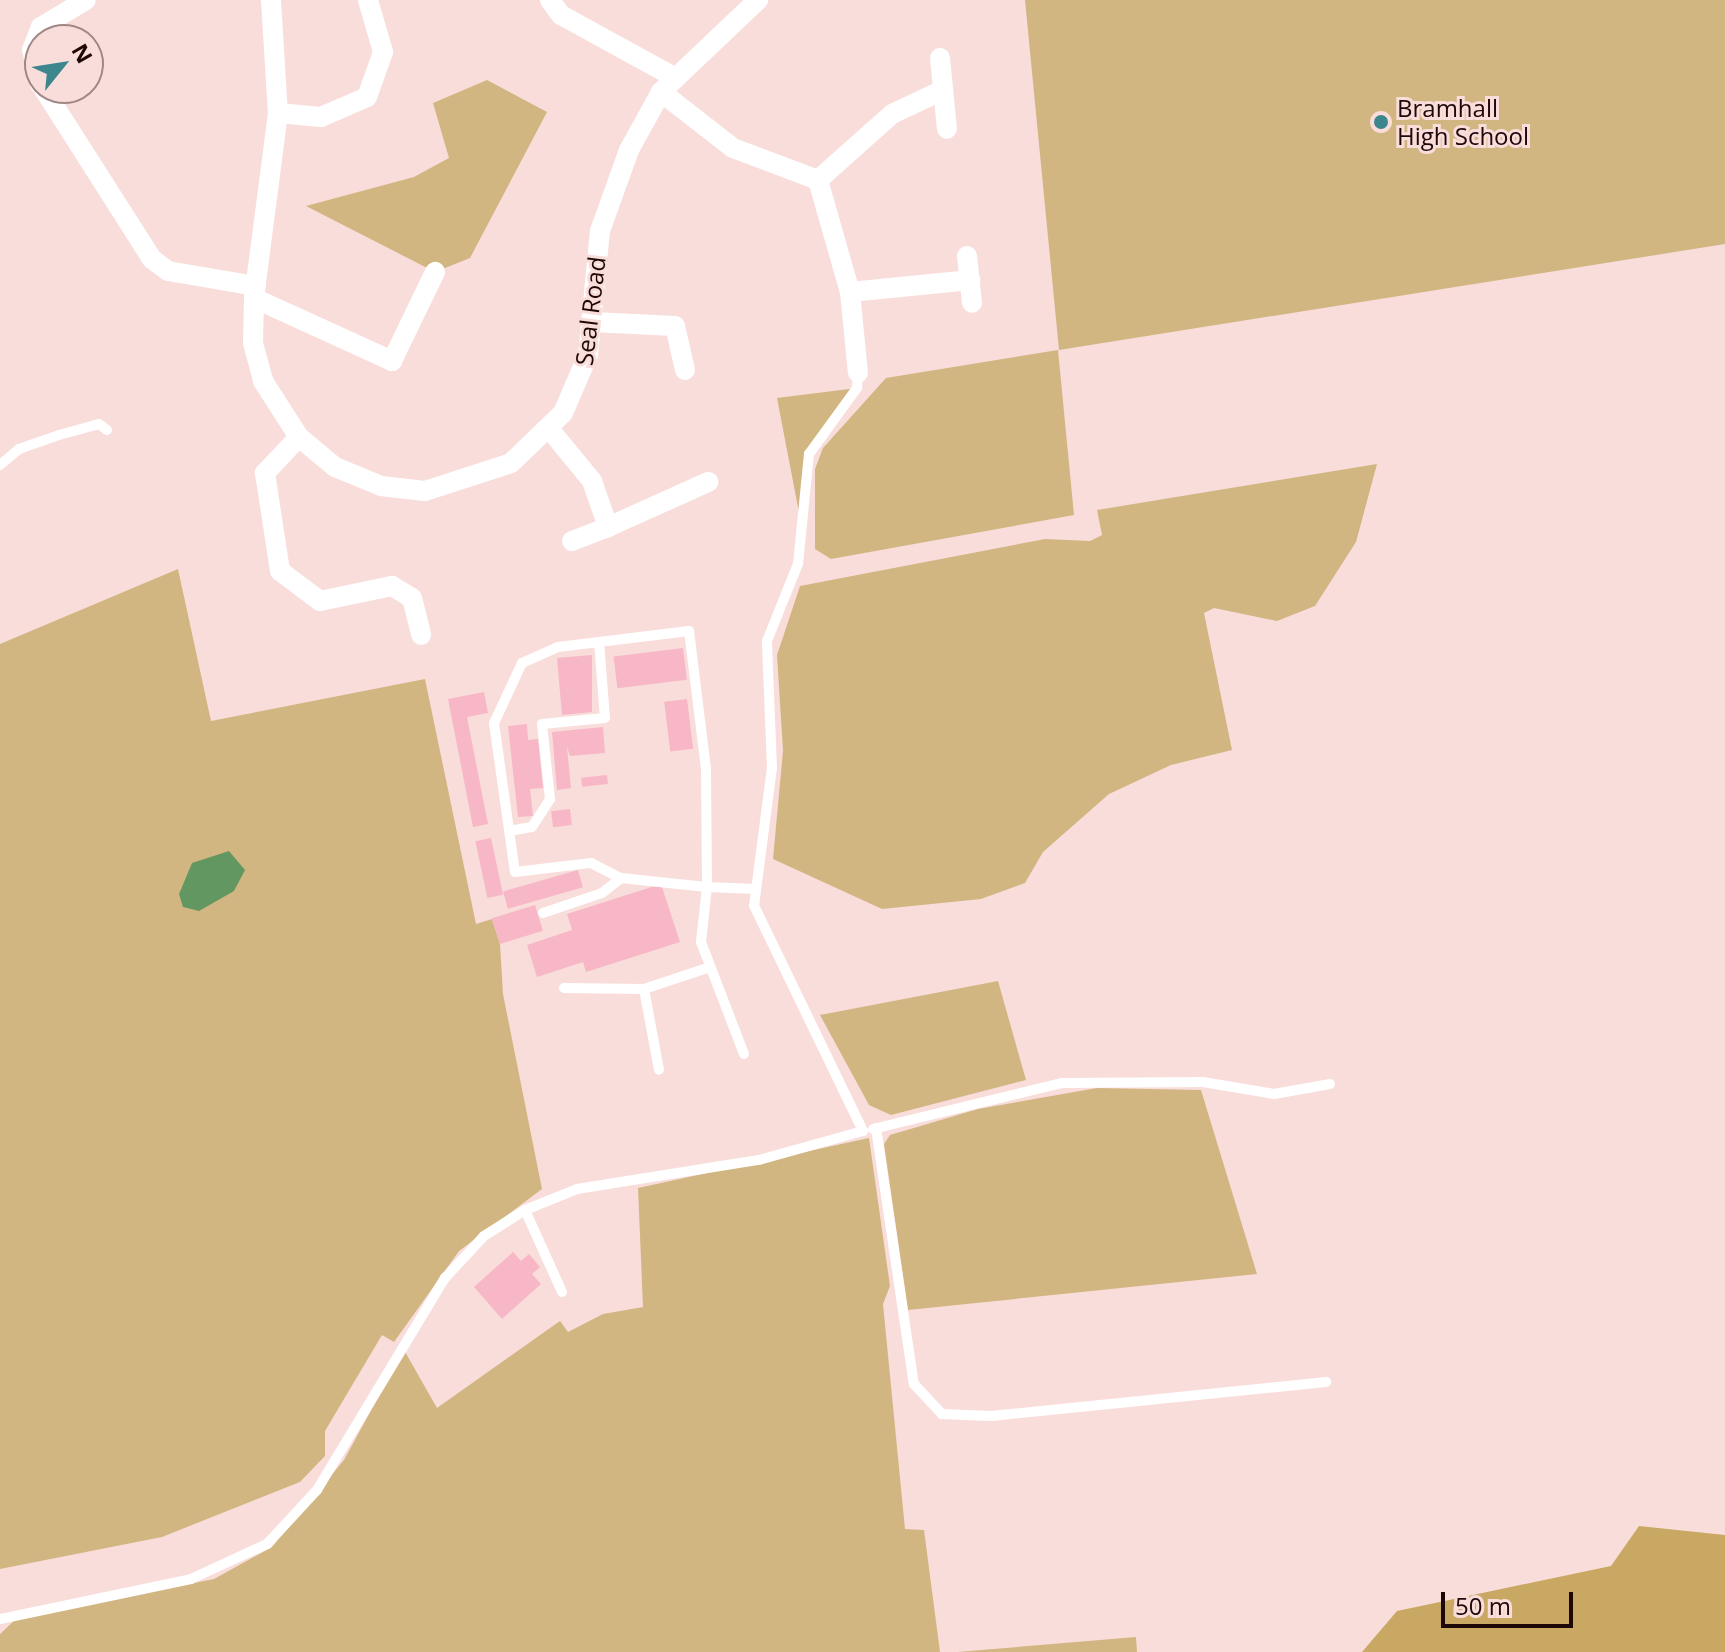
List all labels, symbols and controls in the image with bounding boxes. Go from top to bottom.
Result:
north arrow [24,24,104,104]
text: N [66,38,101,68]
place label: Bramhall High School [1397,94,1529,150]
marker: Bramhall High School [1372,113,1390,131]
street label: Seal Road [569,255,611,367]
scale bar [1445,1576,1577,1626]
text: 50 m [1455,1589,1511,1622]

